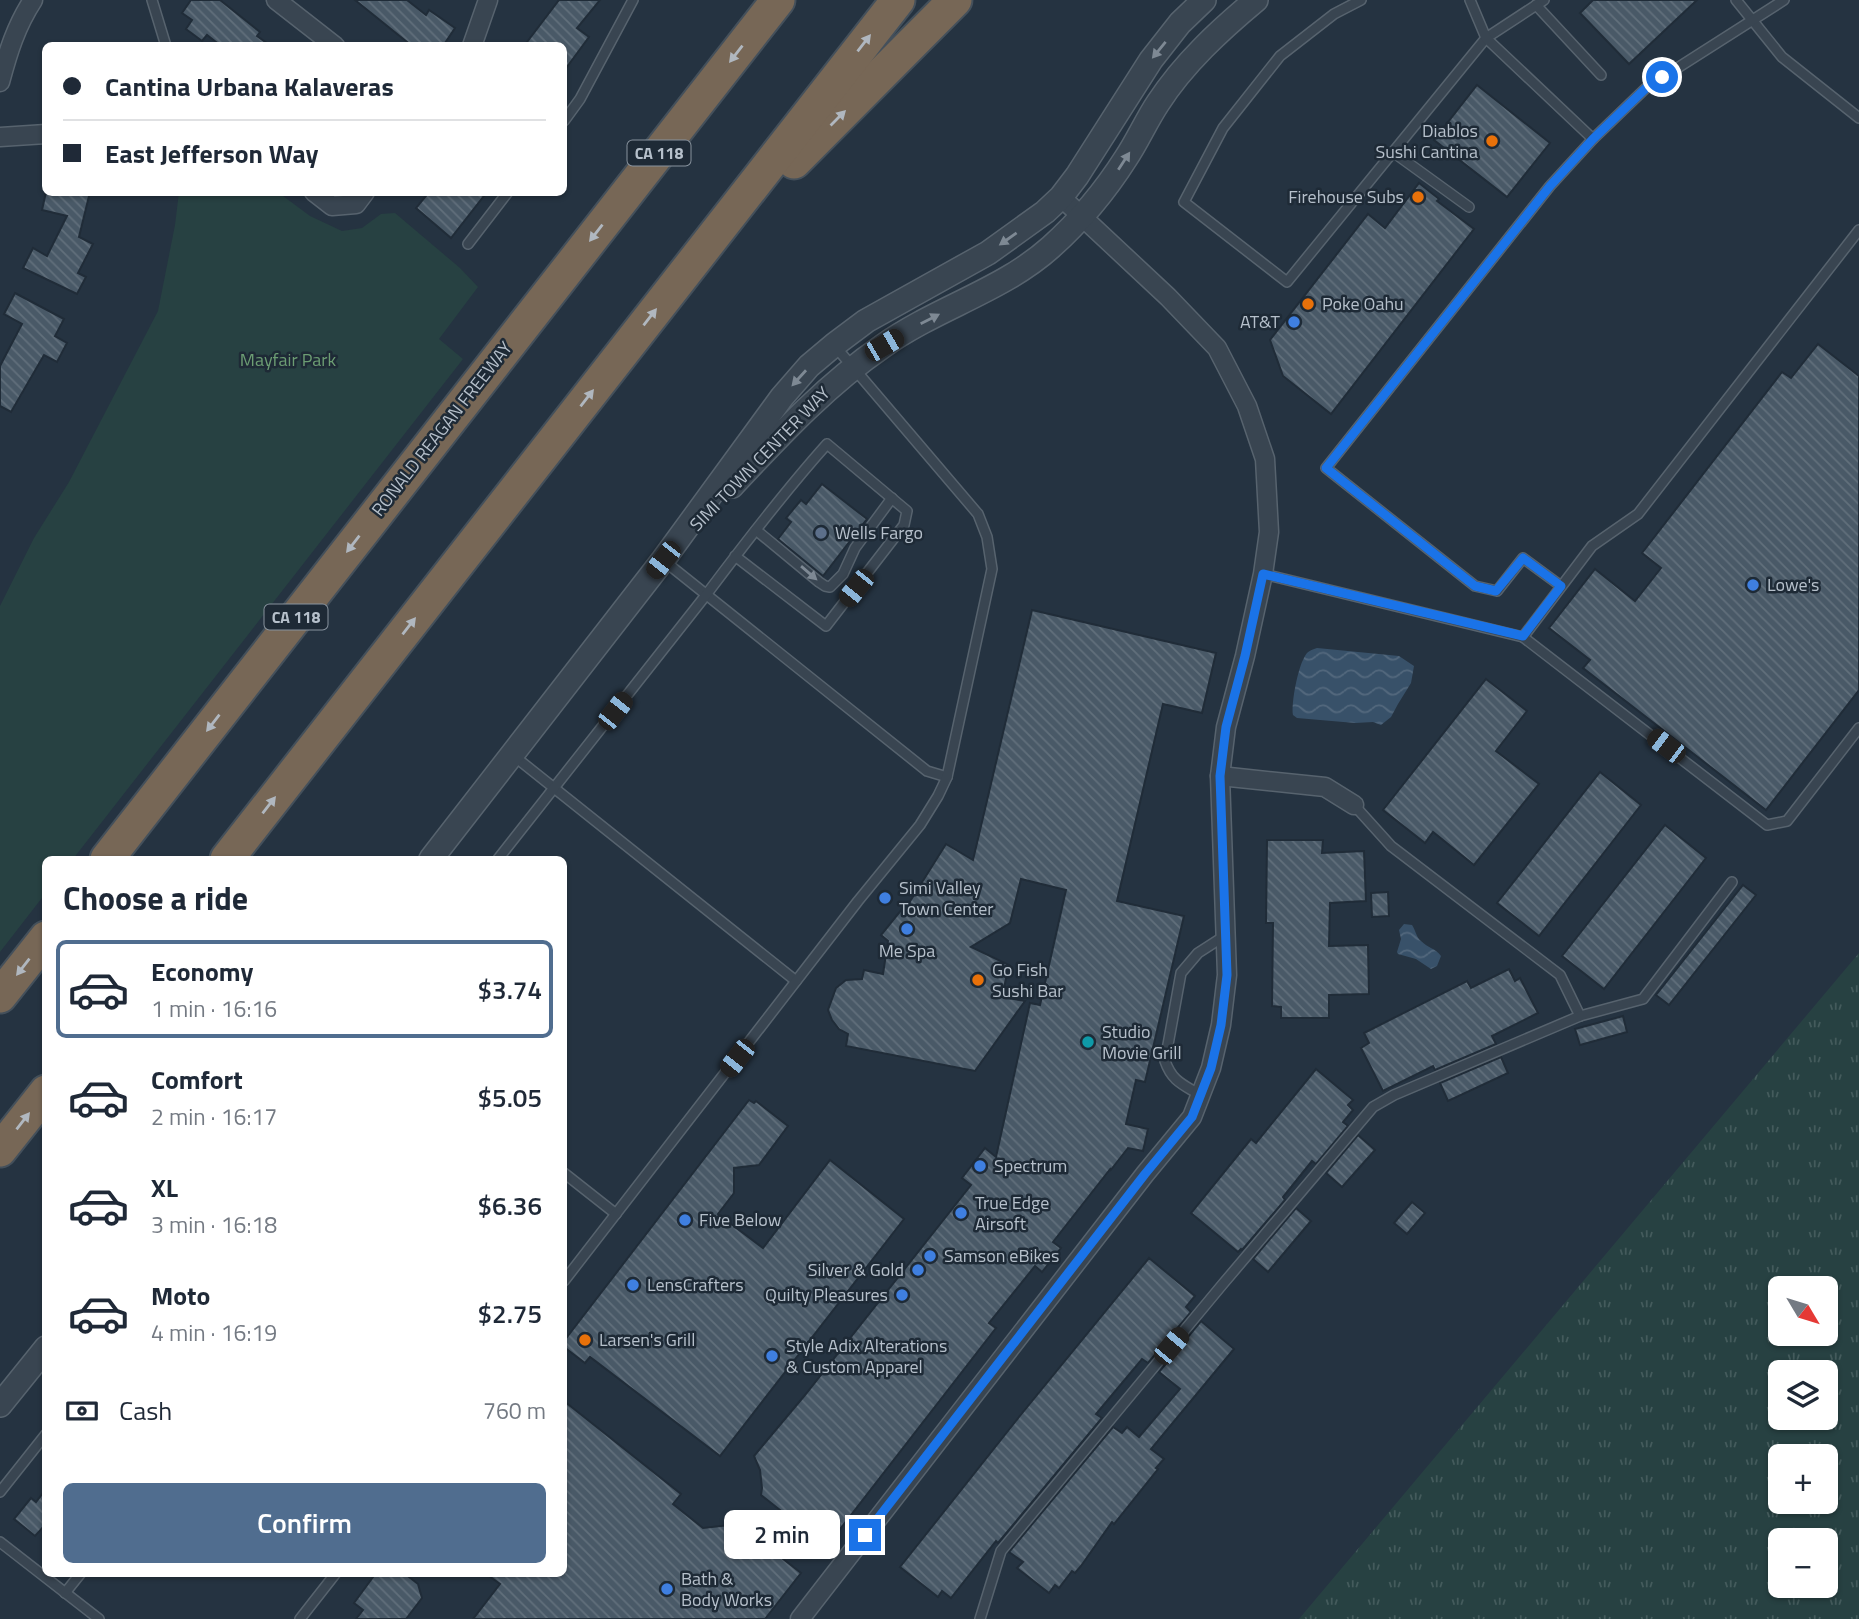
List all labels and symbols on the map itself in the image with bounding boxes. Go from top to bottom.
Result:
one-way arrow [857,34,871,52]
one-way arrow [1151,41,1166,59]
one-way arrow [729,45,744,62]
route start [1646,61,1678,93]
one-way arrow [829,110,846,126]
place label: Diablos Sushi Cantina [1375,117,1478,165]
marker: Diablos Sushi Cantina [1484,133,1500,149]
road number: CA 118 [628,140,690,166]
one-way arrow [1117,152,1130,171]
place label: Firehouse Subs [1288,183,1404,210]
marker: Firehouse Subs [1410,189,1426,205]
one-way arrow [589,224,603,242]
one-way arrow [999,232,1017,246]
place label: Poke Oahu [1322,290,1404,317]
marker: Poke Oahu [1300,296,1316,312]
one-way arrow [643,308,658,326]
place label: AT&T [1240,308,1281,335]
one-way arrow [920,313,940,324]
marker: AT&T [1286,314,1302,330]
car [861,325,908,365]
street label: RONALD REAGAN FREEWAY [365,335,519,522]
park label: Mayfair Park [240,346,337,373]
one-way arrow [791,369,807,387]
street label: SIMI TOWN CENTER WAY [683,380,836,537]
one-way arrow [579,389,593,407]
place label: Wells Fargo [835,519,923,546]
marker: Wells Fargo [813,525,829,541]
one-way arrow [346,534,361,552]
car [642,537,685,583]
one-way arrow [800,565,817,580]
car [835,565,878,611]
place label: Lowe's [1767,571,1819,598]
marker: Lowe's [1745,577,1761,593]
road number: CA 118 [264,604,328,630]
one-way arrow [401,617,415,635]
car [594,688,637,734]
one-way arrow [206,714,221,732]
car [1643,725,1690,767]
one-way arrow [261,797,276,814]
place label: Simi Valley Town Center [899,874,994,922]
marker: Simi Valley Town Center [877,890,893,906]
marker: Me Spa [899,921,915,937]
place label: Me Spa [879,937,935,964]
place label: Go Fish Sushi Bar [992,956,1064,1004]
one-way arrow [15,958,30,976]
marker: Go Fish Sushi Bar [970,972,986,988]
place label: Studio Movie Grill [1102,1018,1182,1066]
marker: Studio Movie Grill [1080,1034,1096,1050]
car [716,1035,759,1081]
one-way arrow [15,1113,30,1131]
place label: Spectrum [994,1152,1067,1179]
marker: Spectrum [972,1158,988,1174]
place label: True Edge Airsoft [975,1189,1049,1237]
marker: True Edge Airsoft [953,1205,969,1221]
place label: Five Below [699,1206,782,1233]
marker: Five Below [677,1212,693,1228]
place label: Samson eBikes [944,1242,1059,1269]
marker: Samson eBikes [922,1248,938,1264]
place label: Silver & Gold [808,1256,904,1283]
marker: Silver & Gold [910,1262,926,1278]
place label: LensCrafters [647,1271,744,1298]
north arrow [1768,1276,1838,1346]
marker: LensCrafters [625,1277,641,1293]
place label: Quilty Pleasures [765,1281,888,1308]
marker: Quilty Pleasures [894,1287,910,1303]
car [1150,1323,1193,1369]
place label: Larsen's Grill [599,1326,695,1353]
marker: Larsen's Grill [577,1332,593,1348]
place label: Style Adix Alterations & Custom Apparel [786,1332,947,1380]
marker: Style Adix Alterations & Custom Apparel [764,1348,780,1364]
callout: 2 min [725,1510,840,1560]
route end [849,1519,881,1551]
place label: Bath & Body Works [681,1565,772,1613]
marker: Bath & Body Works [659,1581,675,1597]

